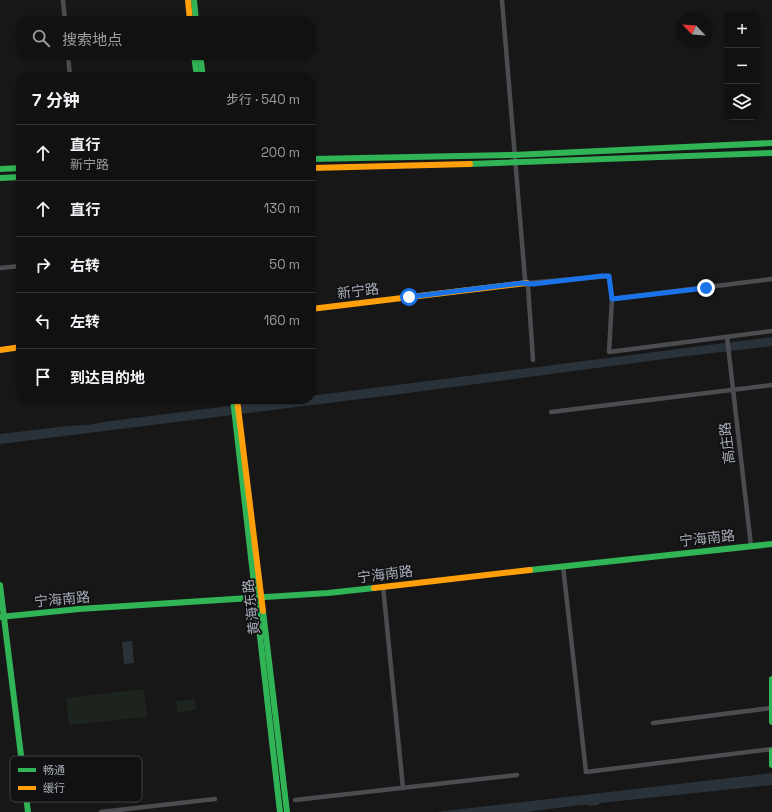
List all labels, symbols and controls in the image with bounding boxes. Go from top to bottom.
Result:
north arrow [676,12,712,48]
map controls [724,12,760,120]
button: + [724,12,760,48]
search box [16,16,316,60]
icon: search [30,27,52,49]
text: 搜索地点 [62,30,122,49]
button: − [724,48,760,84]
button: layers [724,84,760,120]
text: 7 分钟 [32,89,80,111]
text: 步行 · 540 m [226,91,300,108]
text: 直行 [70,135,100,154]
icon: ahead [32,142,54,164]
text: 200 m [261,144,300,161]
text: 新宁路 [70,156,109,173]
icon: ahead [32,198,54,220]
text: 直行 [70,200,100,219]
text: 130 m [264,200,300,217]
icon: right [32,254,54,276]
text: 右转 [70,256,100,275]
text: 50 m [269,256,300,273]
route end [697,279,715,297]
street label: 新宁路 [336,280,380,302]
route start [400,288,418,306]
icon: left [32,310,54,332]
text: 左转 [70,312,100,331]
text: 160 m [264,312,300,329]
icon: arrive [32,366,54,388]
text: 到达目的地 [70,368,145,387]
street label: 高庄路 [716,421,738,465]
street label: 宁海南路 [678,526,736,550]
street label: 宁海南路 [356,562,414,586]
street label: 黄海东路 [239,578,263,636]
street label: 宁海南路 [33,588,91,610]
legend [10,756,142,802]
text: 畅通 [43,763,65,777]
text: 缓行 [43,781,65,795]

